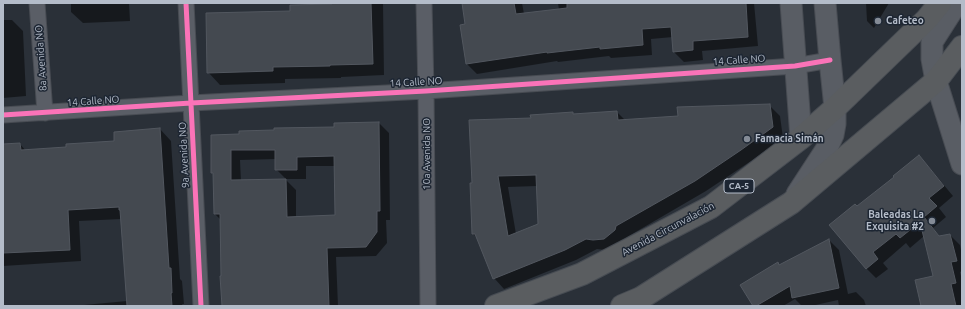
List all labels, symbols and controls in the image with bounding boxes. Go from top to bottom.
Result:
place label: Cafeteo [886,15,924,27]
marker: Cafeteo [873,16,883,26]
street label: 8a Avenida NO [33,25,49,91]
street label: 14 Calle NO [712,52,766,68]
street label: 14 Calle NO [389,75,443,89]
street label: 14 Calle NO [66,93,120,109]
street label: 10a Avenida NO [421,118,433,190]
street label: 9a Avenida NO [176,122,192,188]
place label: Famacia Simán [755,133,824,145]
marker: Famacia Simán [742,134,752,144]
road number: CA-5 [724,179,754,193]
street label: Avenida Circunvalación [620,200,716,258]
place label: Baleadas La Exquisita #2 [866,209,924,232]
marker: Baleadas La Exquisita #2 [927,216,937,226]

